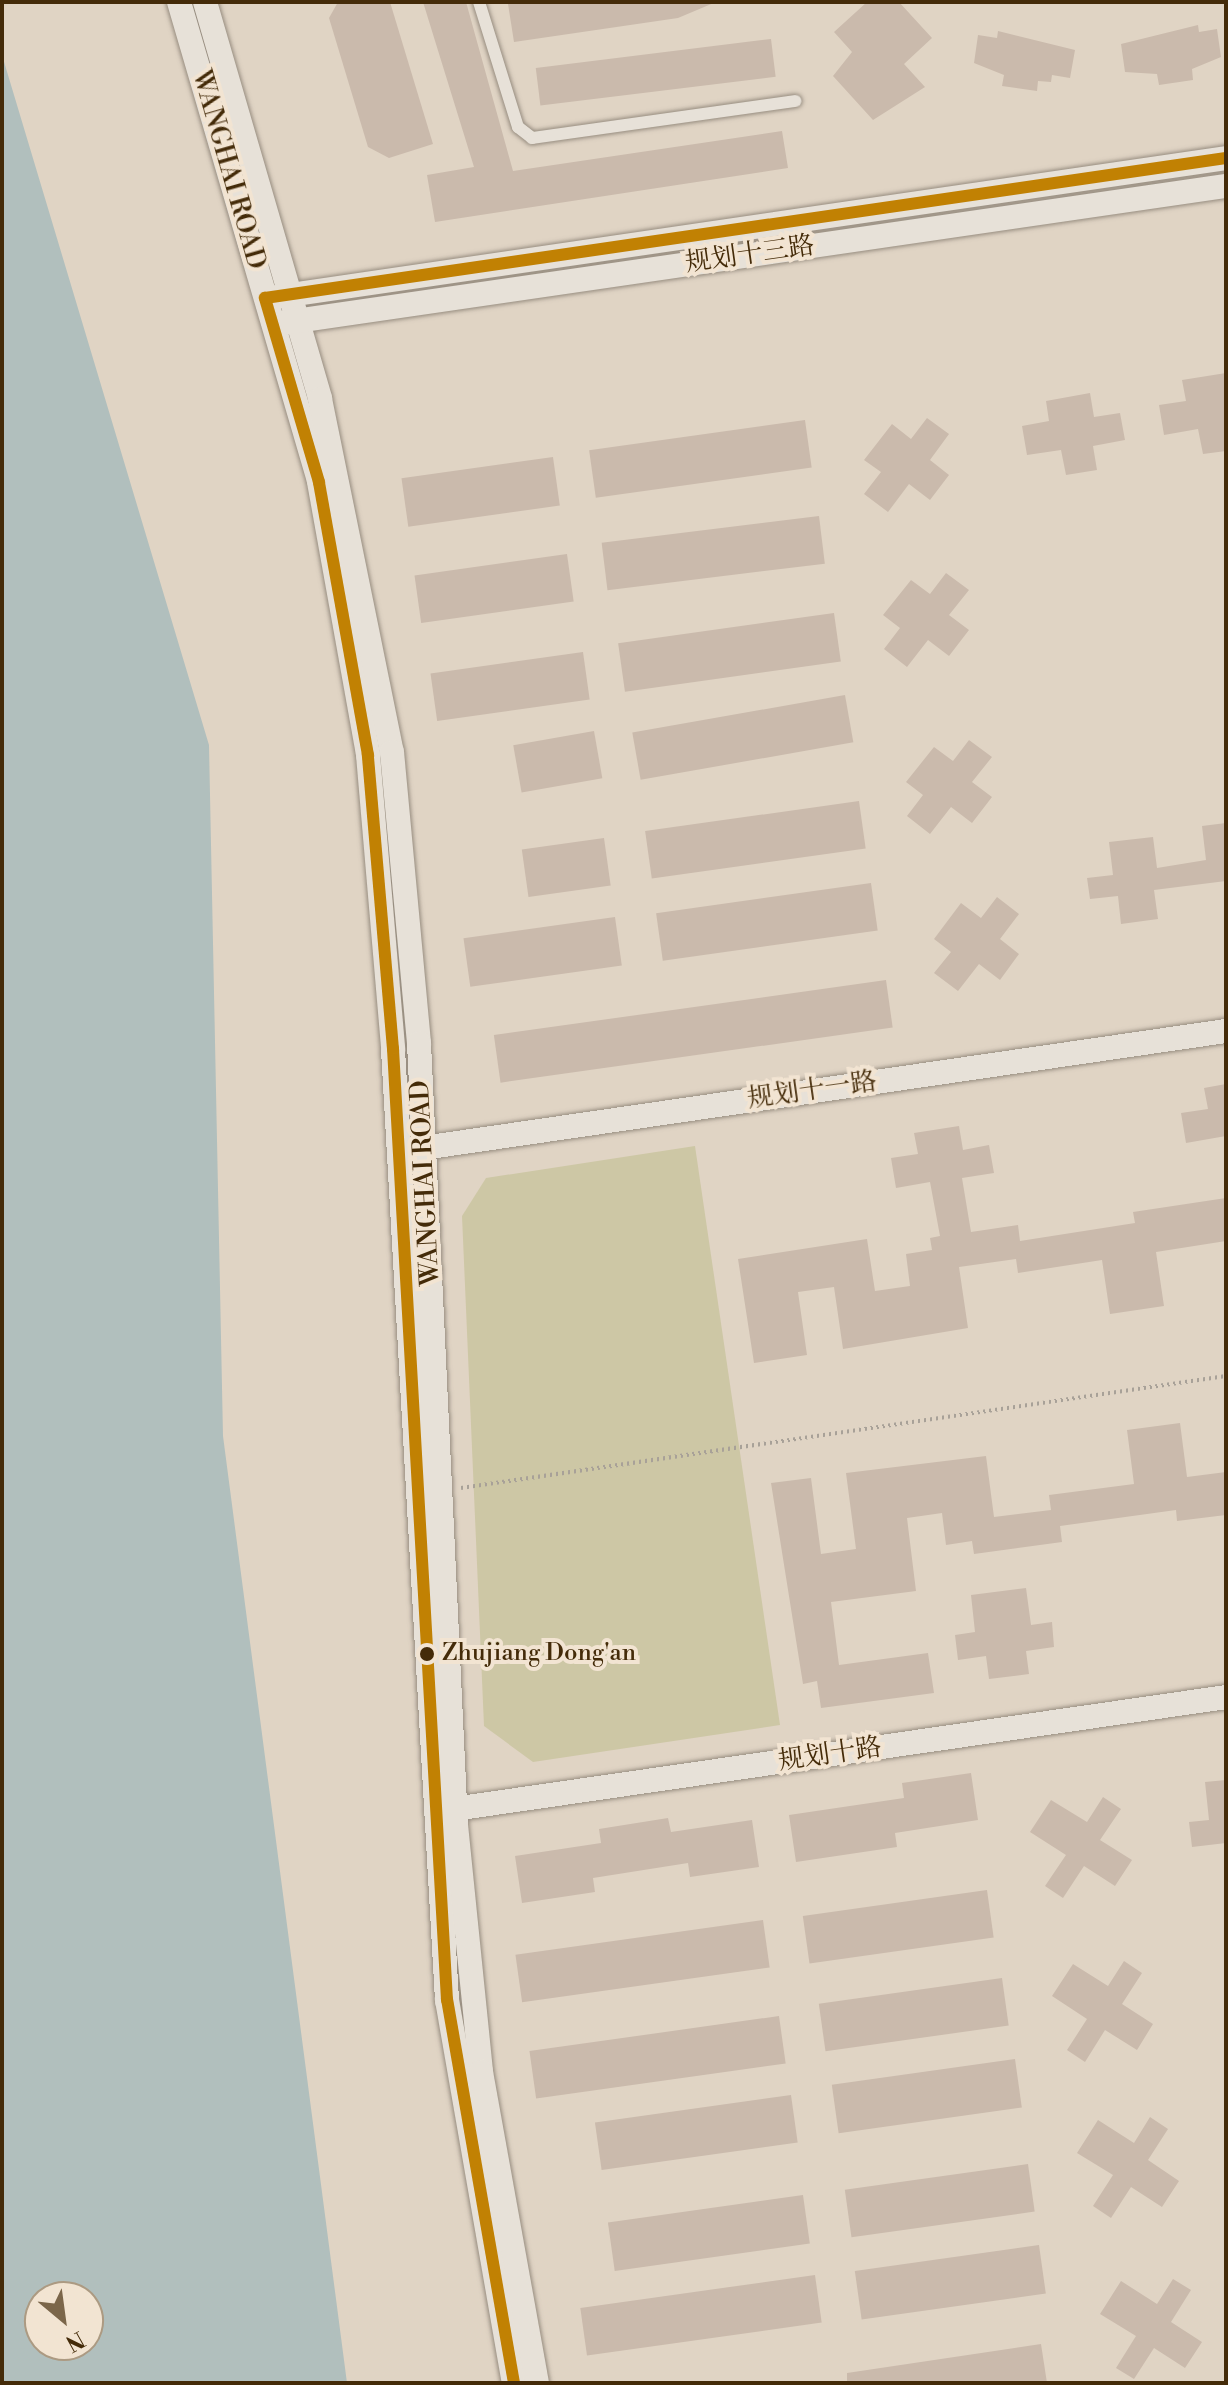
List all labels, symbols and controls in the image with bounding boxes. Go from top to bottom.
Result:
street label: WANGHAI ROAD [185,67,271,273]
street label: 规划十三路 [683,231,817,279]
street label: 规划十一路 [745,1067,879,1115]
street label: WANGHAI ROAD [405,1079,447,1287]
place label: Zhujiang Dong'an [442,1640,636,1668]
marker: Zhujiang Dong'an [419,1646,435,1662]
street label: 规划十路 [776,1732,884,1778]
north arrow [24,2281,104,2361]
text: N [61,2325,89,2357]

